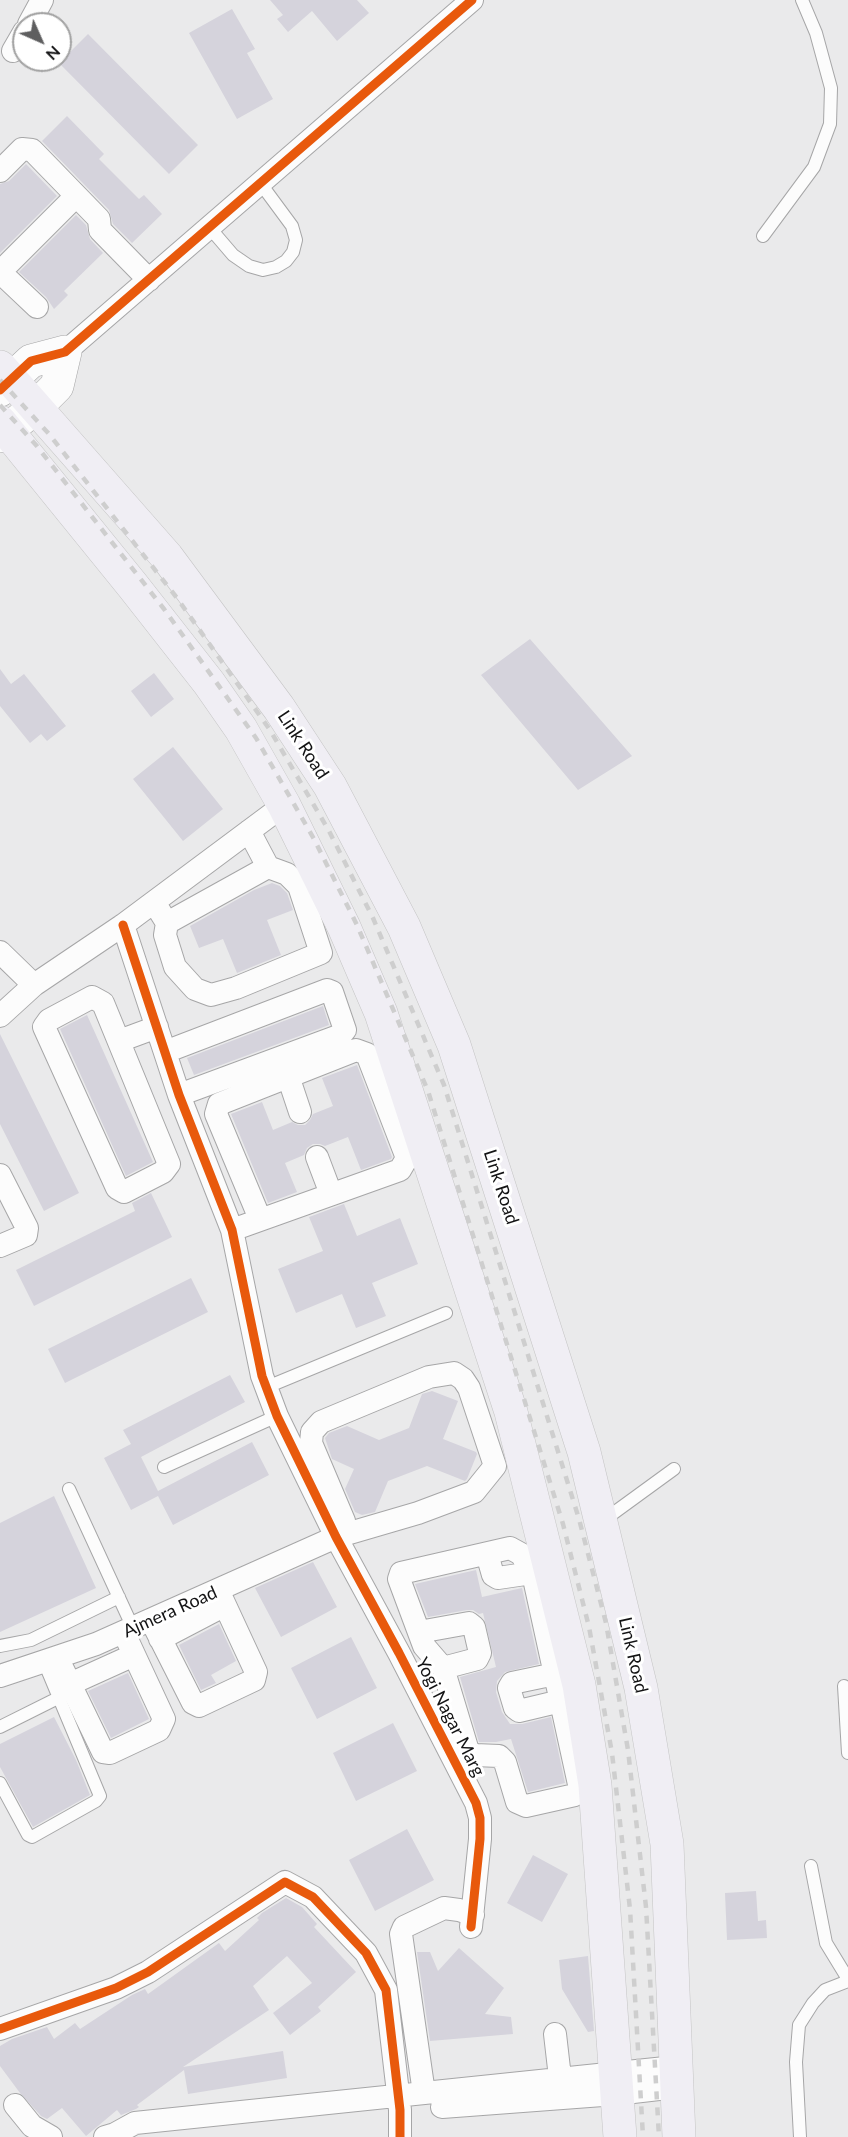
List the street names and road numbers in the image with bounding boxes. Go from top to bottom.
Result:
street label: Link Road [273,707,333,783]
street label: Link Road [479,1147,523,1227]
street label: Ajmera Road [120,1582,220,1642]
street label: Link Road [614,1615,652,1695]
street label: Yogi Nagar Marg [411,1654,489,1780]

